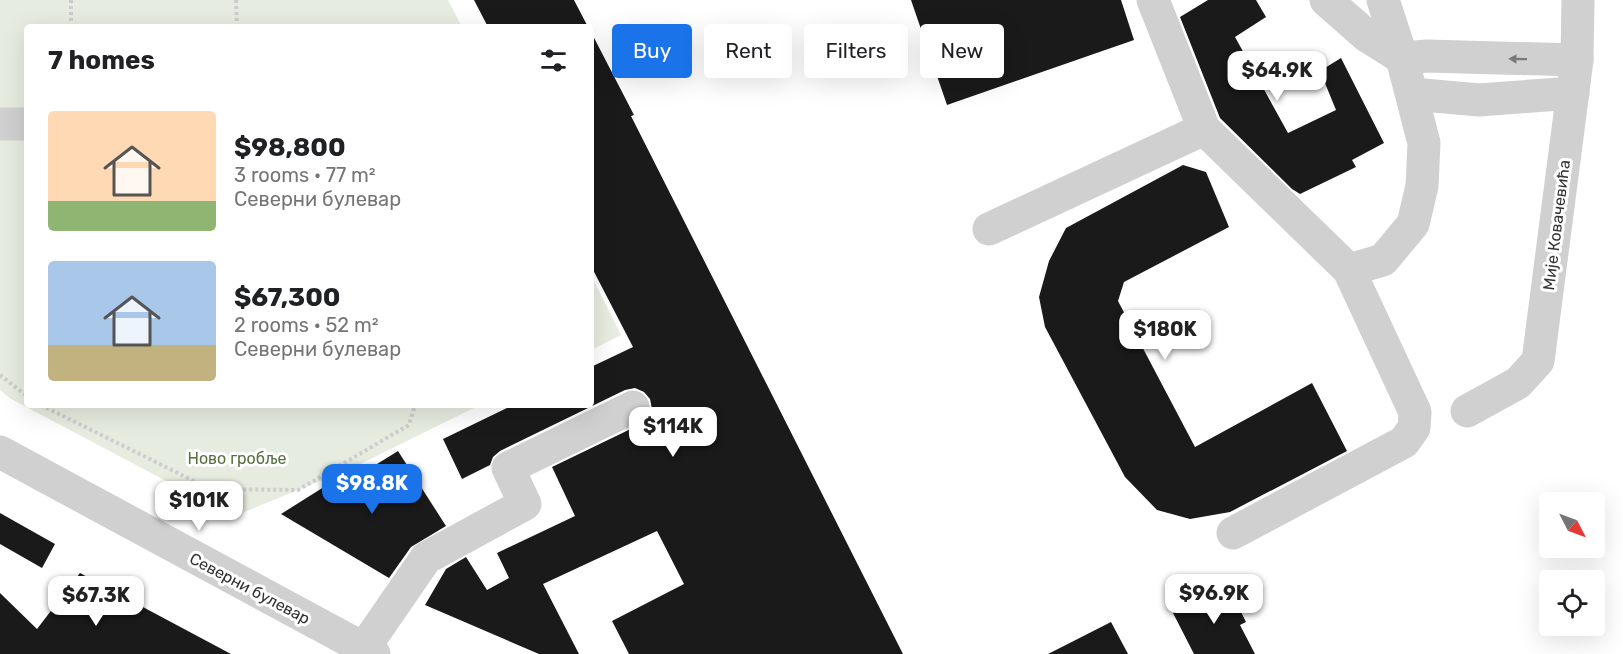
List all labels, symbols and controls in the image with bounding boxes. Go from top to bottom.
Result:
chip: Buy [612,24,692,78]
chip: Rent [704,24,792,78]
chip: Filters [804,24,908,78]
chip: New [920,24,1004,78]
icon: filters [537,44,570,77]
text: 7 homes [48,45,155,76]
pin: $64.9K [1228,51,1326,102]
one-way arrow [1509,54,1528,64]
text: $64.9K [1242,58,1312,82]
text: $98,800 [234,132,346,163]
icon: home [96,135,168,207]
street label: Мије Ковачевића [1539,159,1574,291]
text: 3 rooms · 77 m² [234,163,376,187]
text: Северни булевар [234,187,401,211]
text: $67,300 [234,282,341,313]
icon: home [96,285,168,357]
pin: $180K [1123,310,1207,361]
text: 2 rooms · 52 m² [234,313,379,337]
text: $180K [1133,317,1197,341]
text: Северни булевар [234,337,401,361]
pin: $114K [631,407,715,458]
text: $114K [643,414,703,438]
park label: Ново гробље [187,449,287,468]
pin: $98.8K [323,464,421,515]
text: $98.8K [336,471,408,495]
pin: $101K [157,481,241,532]
text: $101K [169,488,229,512]
north arrow [1539,492,1605,558]
map controls [1539,492,1605,636]
street label: Северни булевар [186,549,313,628]
button: locate [1539,570,1605,636]
pin: $96.9K [1165,574,1263,625]
pin: $67.3K [47,576,145,627]
text: $96.9K [1179,581,1249,605]
text: $67.3K [62,583,130,607]

